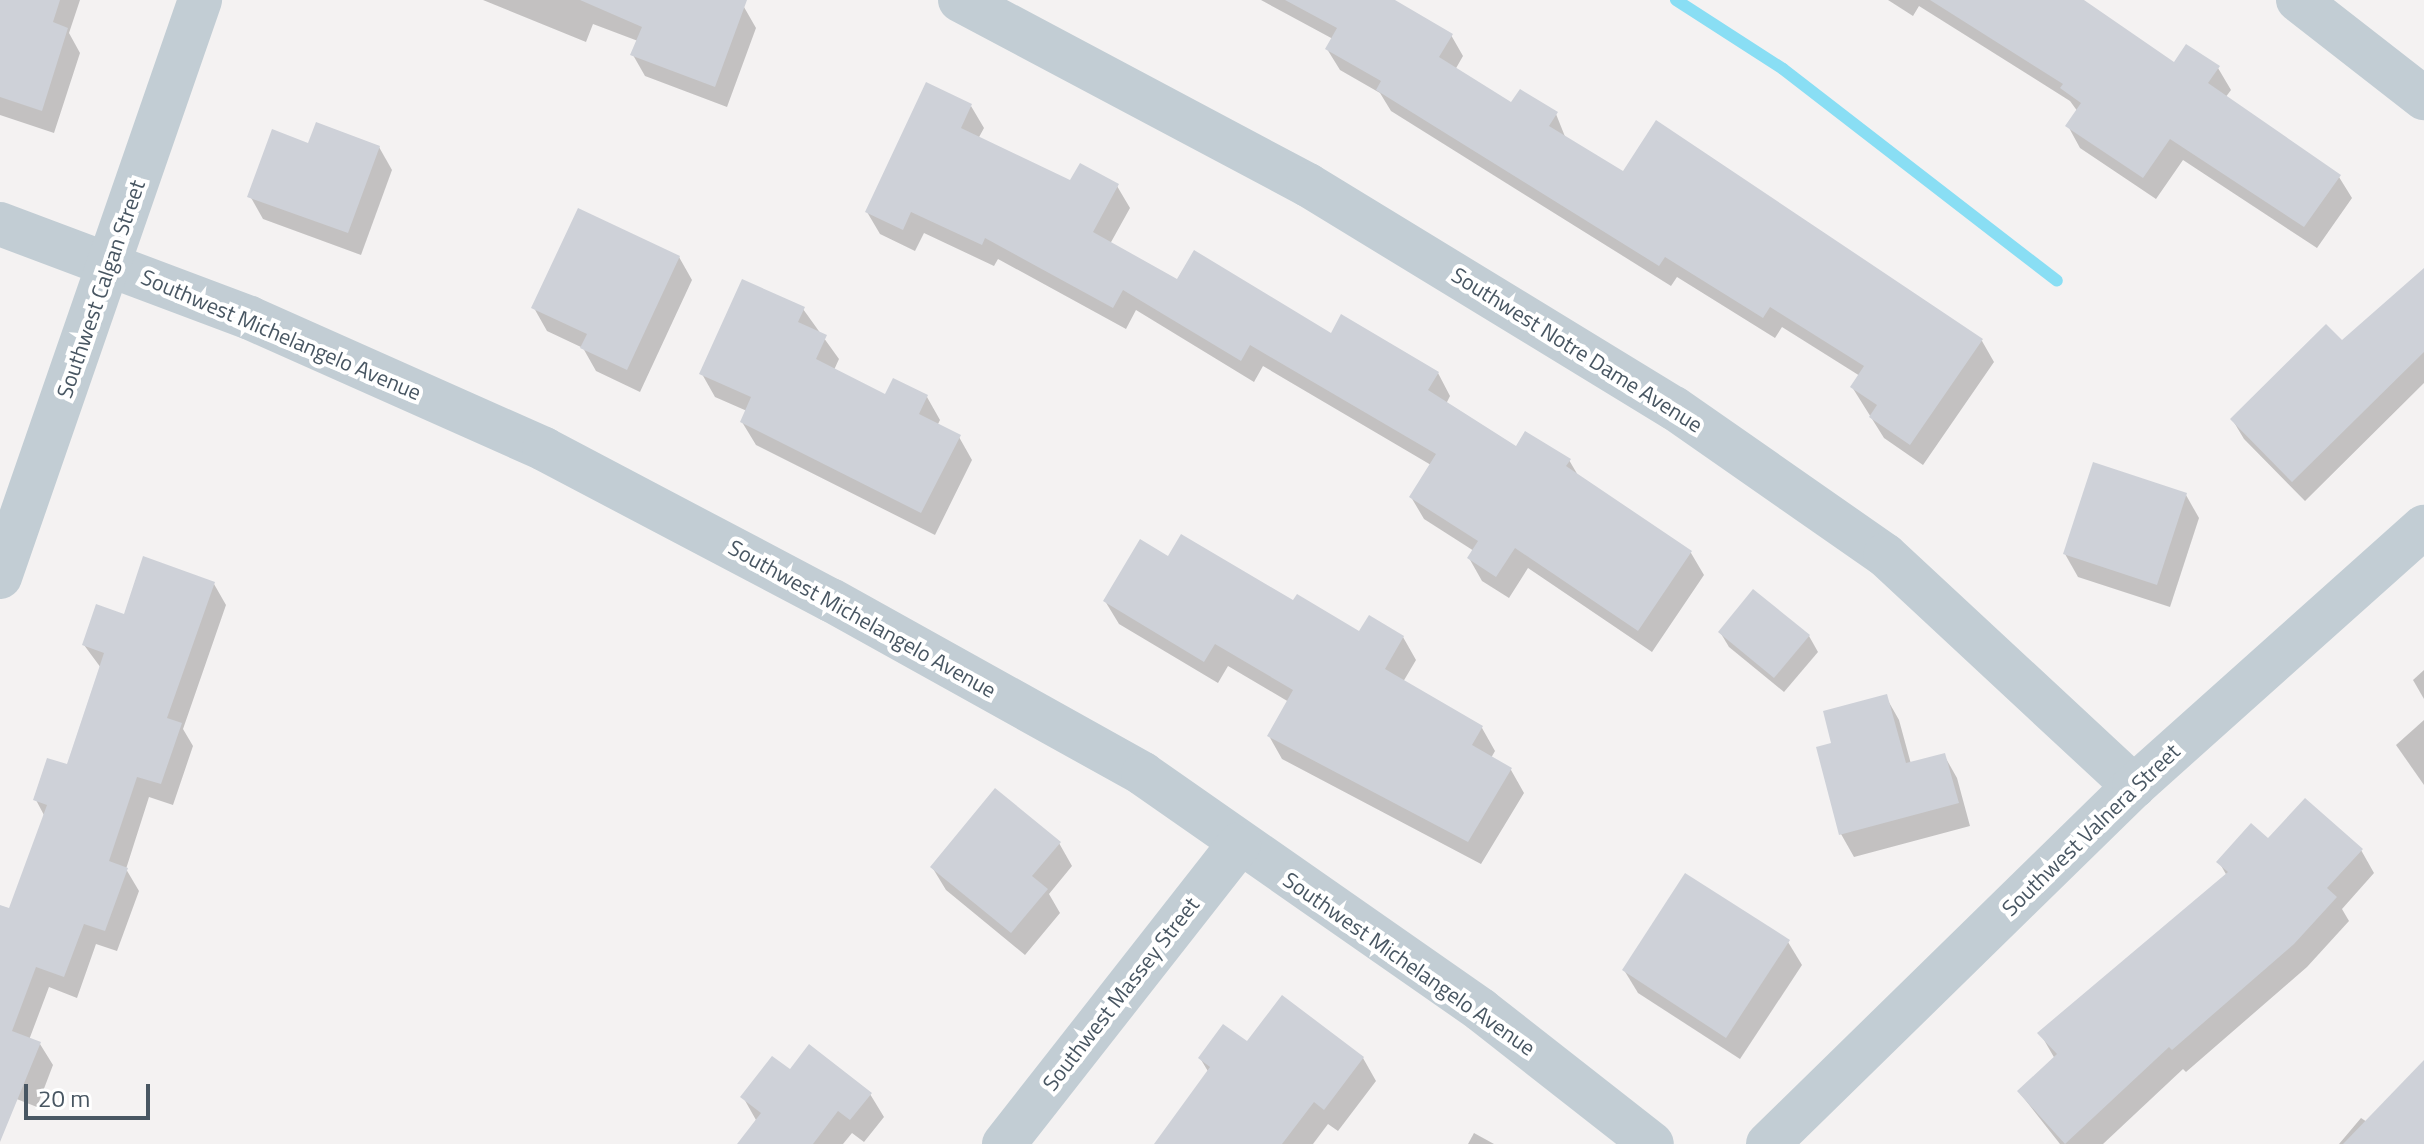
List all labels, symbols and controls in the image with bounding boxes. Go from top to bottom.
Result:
street label: Southwest Calgan Street [51,176,151,402]
street label: Southwest Notre Dame Avenue [1447,262,1707,438]
street label: Southwest Michelangelo Avenue [137,264,425,406]
street label: Southwest Michelangelo Avenue [724,534,1000,704]
street label: Southwest Valnera Street [1997,738,2185,922]
street label: Southwest Michelangelo Avenue [1278,867,1540,1061]
street label: Southwest Massey Street [1037,892,1205,1096]
scale bar [28,1068,154,1118]
text: 20 m [38,1080,90,1116]

